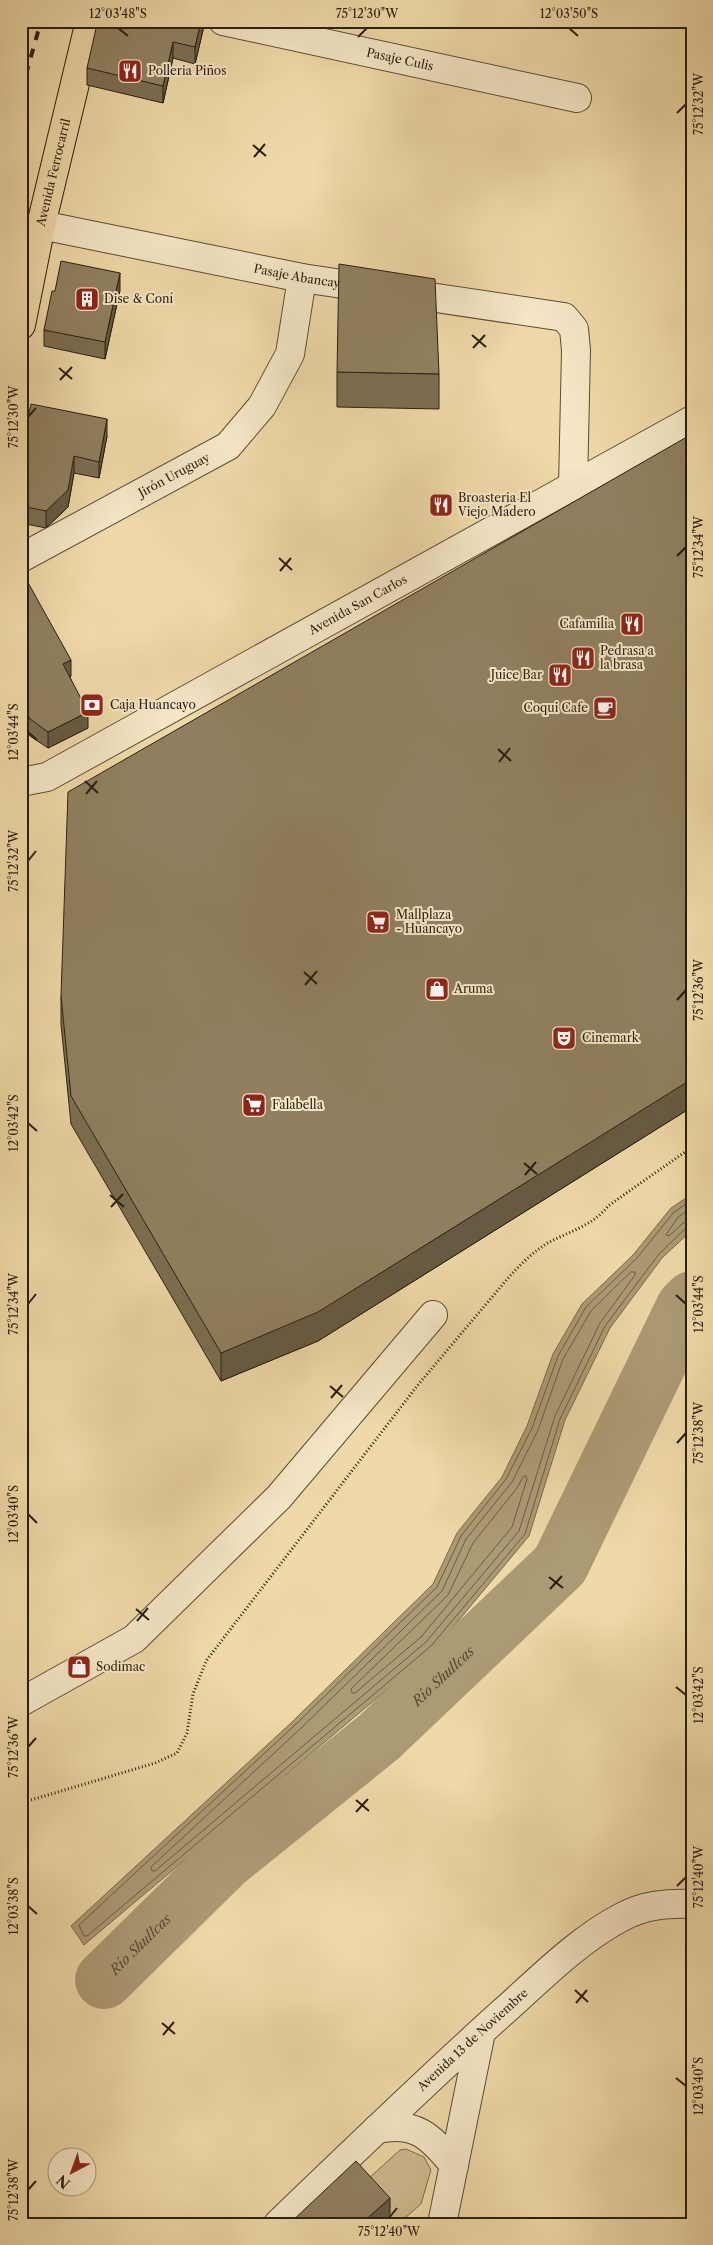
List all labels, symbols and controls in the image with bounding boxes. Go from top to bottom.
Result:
text: 12°03'48"S [89,6,147,21]
text: 75°12'30"W [336,6,399,21]
text: 12°03'50"S [540,6,598,21]
street label: Pasaje Culis [365,44,435,74]
restaurant icon: Polleria Piños [117,58,143,84]
place label: Polleria Piños [148,63,226,78]
text: 75°12'32"W [691,72,706,135]
street label: Avenida Ferrocarril [33,117,73,229]
street label: Pasaje Abancay [252,260,342,291]
building icon: Dise & Coní [74,286,100,312]
place label: Dise & Coní [104,291,174,306]
text: 75°12'30"W [6,385,21,448]
street label: Jirón Uruguay [134,449,212,501]
place label: Broasteria El Viejo Madero [457,490,536,519]
restaurant icon: Broasteria El Viejo Madero [428,492,454,518]
text: 75°12'34"W [691,515,706,578]
street label: Avenida San Carlos [305,571,410,638]
restaurant icon: Cafamilia [619,611,645,637]
place label: Cafamilia [559,616,615,631]
place label: Pedrasa a la brasa [600,643,655,672]
restaurant icon: Pedrasa a la brasa [570,645,596,671]
restaurant icon: Juice Bar [547,662,573,688]
place label: Juice Bar [489,667,542,682]
bank icon: Caja Huancayo [79,692,105,718]
cafe icon: Coqui Cafe [592,695,618,721]
place label: Caja Huancayo [110,697,196,712]
place label: Coqui Cafe [523,700,588,715]
text: 12°03'44"S [6,703,21,761]
text: 75°12'32"W [6,829,21,892]
place label: Mallplaza - Huancayo [396,907,462,936]
supermarket icon: Mallplaza - Huancayo [365,909,391,935]
text: 75°12'36"W [691,958,706,1021]
shop icon: Aruma [424,976,450,1002]
place label: Aruma [453,981,494,996]
theatre icon: Cinemark [551,1025,577,1051]
place label: Cinemark [582,1030,640,1045]
supermarket icon: Falabella [241,1092,267,1118]
text: 12°03'42"S [6,1094,21,1152]
place label: Falabella [272,1097,324,1112]
text: 75°12'34"W [6,1272,21,1335]
text: 12°03'44"S [691,1275,706,1333]
text: 75°12'38"W [691,1401,706,1464]
text: 12°03'40"S [6,1485,21,1543]
water label: Río Shullcas [407,1642,479,1711]
shop icon: Sodimac [66,1654,92,1680]
place label: Sodimac [96,1659,145,1674]
text: 12°03'42"S [691,1666,706,1724]
text: 75°12'36"W [6,1715,21,1778]
text: 75°12'40"W [691,1845,706,1908]
text: 12°03'38"S [6,1877,21,1935]
water label: Río Shullcas [105,1909,176,1979]
street label: Avenida 13 de Noviembre [413,1985,531,2095]
text: 12°03'40"S [691,2057,706,2115]
north arrow [48,2148,98,2198]
text: 75°12'38"W [6,2158,21,2221]
text: N [53,2171,74,2193]
text: 75°12'40"W [358,2224,421,2239]

